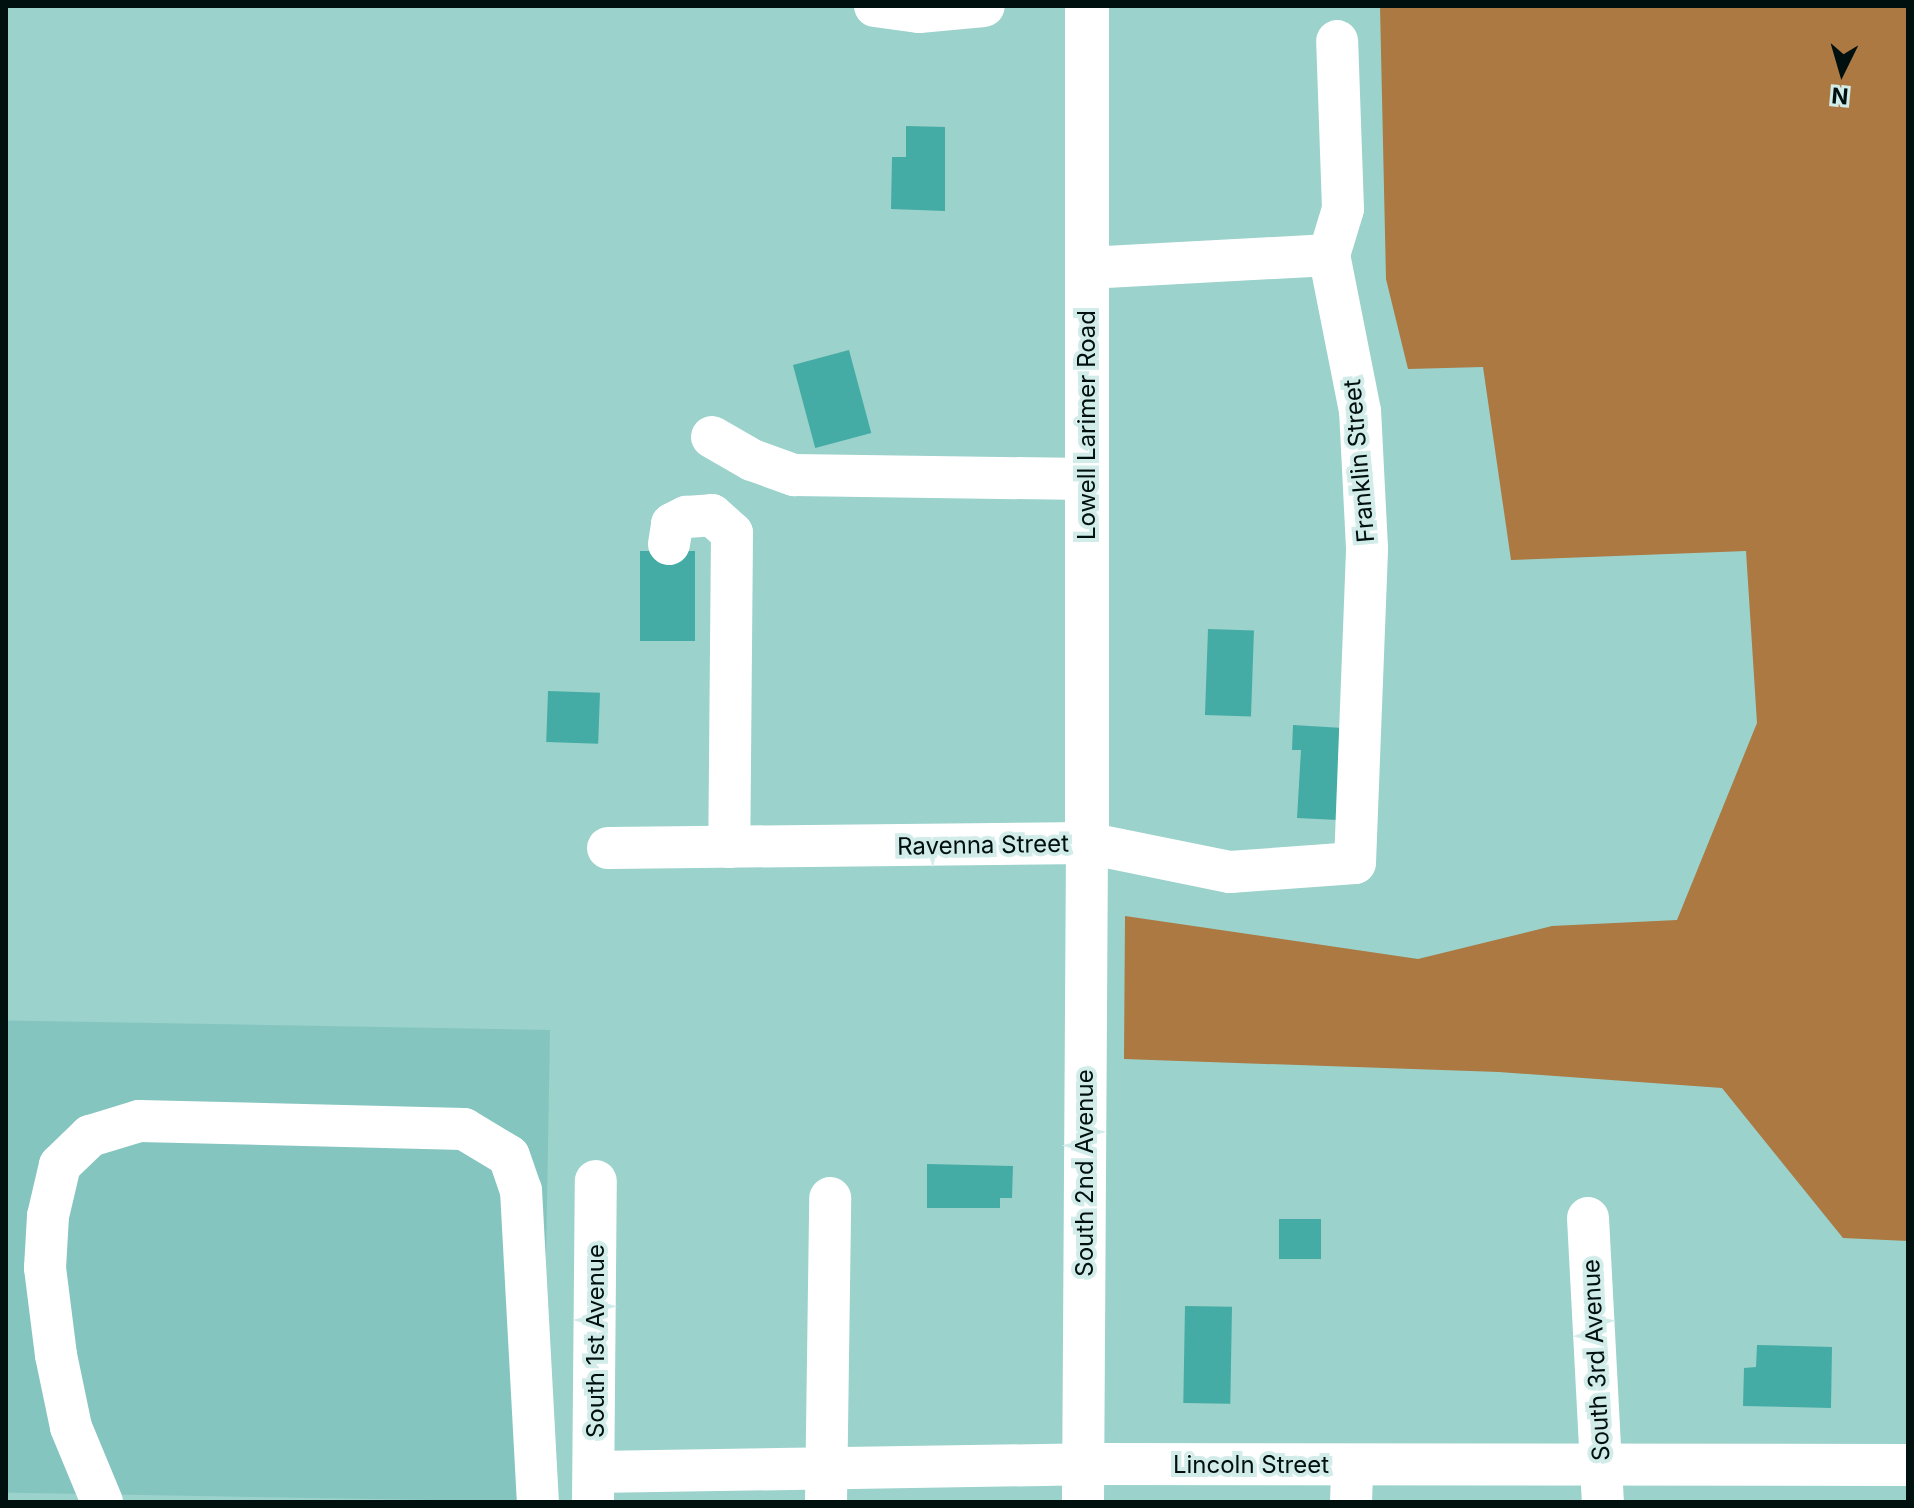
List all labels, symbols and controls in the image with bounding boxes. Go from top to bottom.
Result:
north arrow [1802,32,1882,112]
text: N [1830,82,1849,110]
street label: Lowell Larimer Road [1073,310,1101,540]
street label: Franklin Street [1338,378,1380,544]
street label: Ravenna Street [897,829,1069,861]
street label: South 2nd Avenue [1071,1069,1099,1277]
street label: South 1st Avenue [582,1244,610,1438]
street label: South 3rd Avenue [1576,1258,1616,1462]
street label: Lincoln Street [1173,1451,1329,1479]

